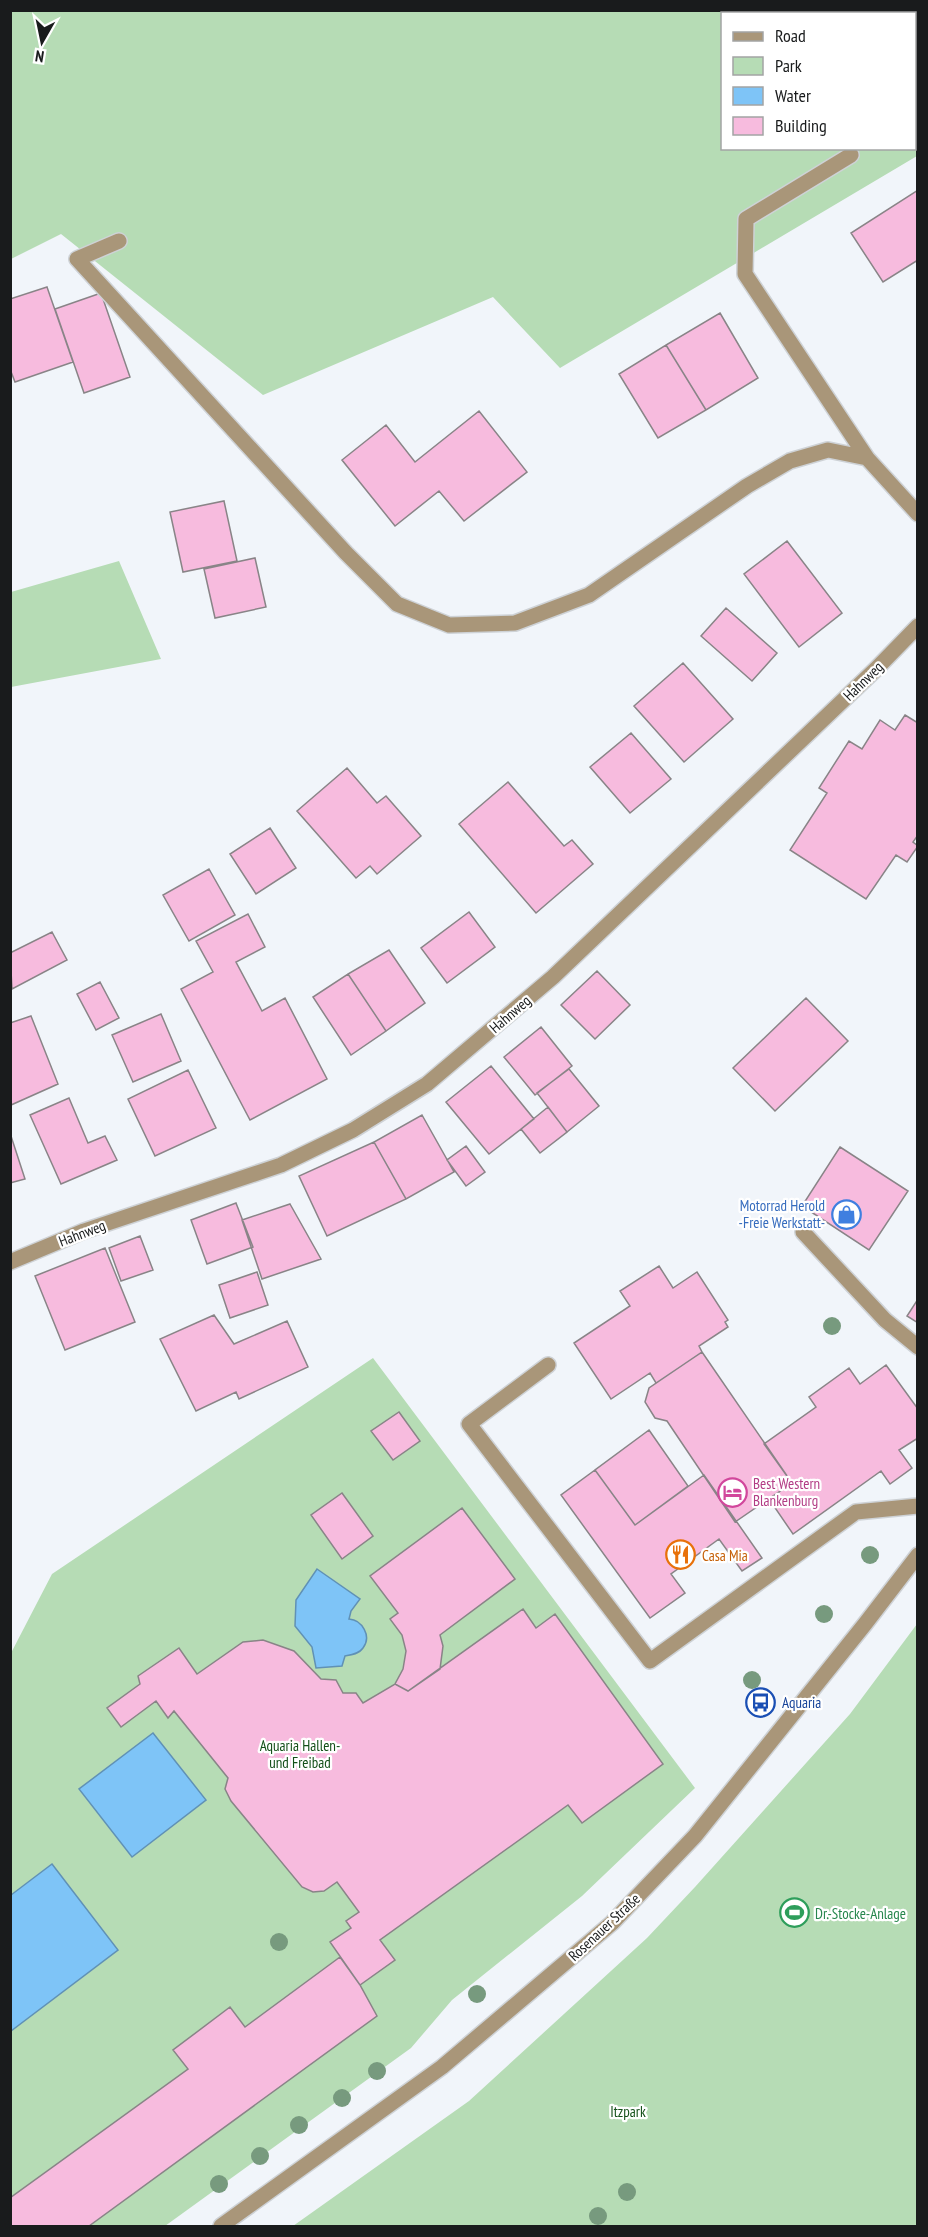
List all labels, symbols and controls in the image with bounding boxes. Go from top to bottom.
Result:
north arrow [12,12,72,72]
legend [721,12,916,150]
text: Road [775,24,806,47]
text: N [34,46,45,67]
text: Park [775,54,802,77]
text: Water [775,84,811,107]
text: Building [775,114,827,137]
street label: Hahnweg [839,657,887,705]
street label: Hahnweg [485,991,535,1037]
place label: Motorrad Herold -Freie Werkstatt- [739,1196,825,1232]
shop icon: Motorrad Herold -Freie Werkstatt- [830,1198,862,1230]
street label: Hahnweg [56,1215,108,1251]
place label: Best Western Blankenburg [753,1474,820,1510]
hotel icon: Best Western Blankenburg [716,1476,748,1508]
restaurant icon: Casa Mia [665,1539,697,1571]
place label: Casa Mia [702,1546,748,1565]
bus stop icon: Aquaria [745,1686,777,1718]
place label: Aquaria [782,1693,821,1712]
park label: Aquaria Hallen- und Freibad [260,1736,340,1772]
street label: Rosenauer Straße [564,1889,644,1965]
sports icon: Dr.-Stocke-Anlage [778,1897,810,1929]
place label: Dr.-Stocke-Anlage [815,1904,906,1923]
park label: Itzpark [610,2102,646,2121]

